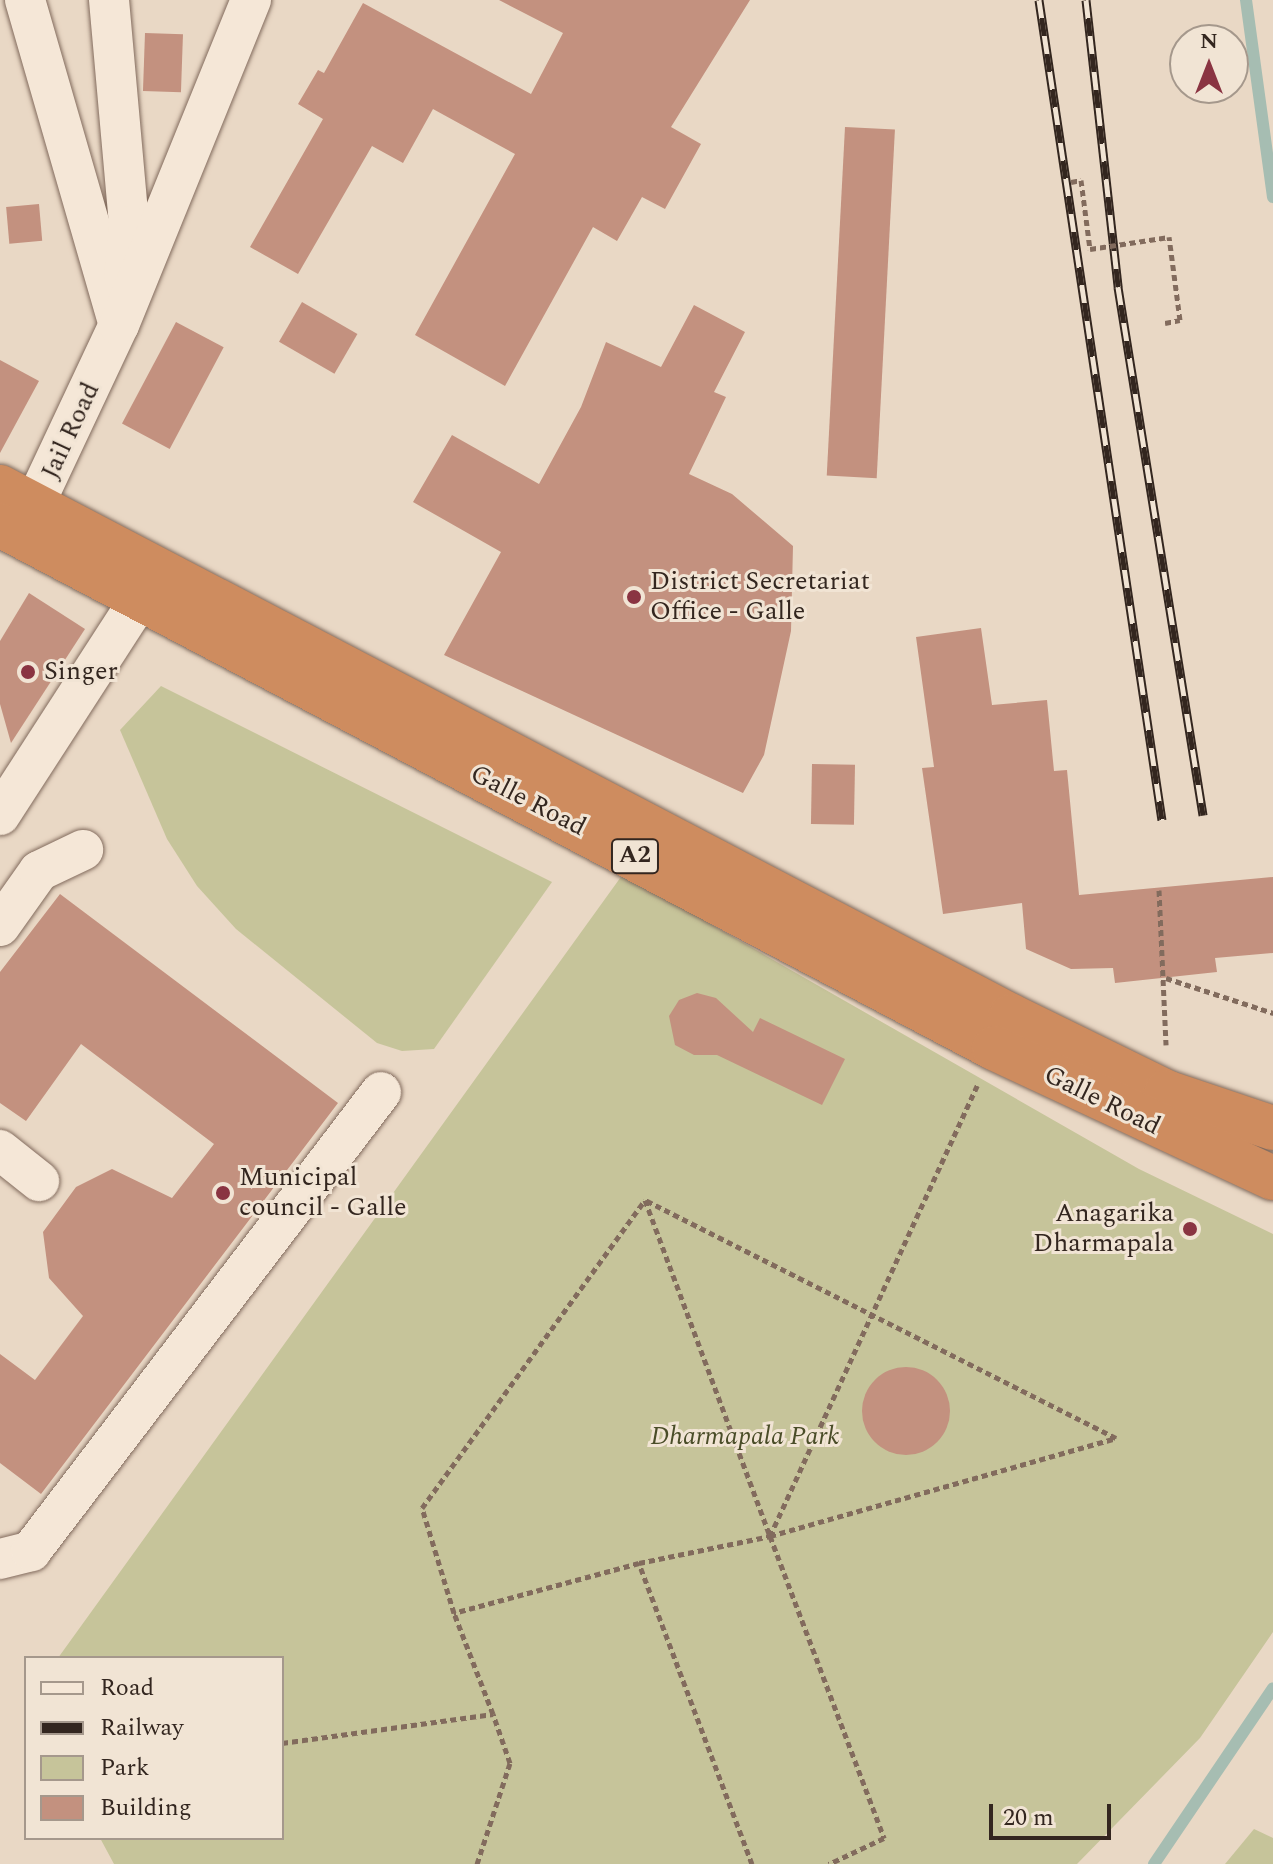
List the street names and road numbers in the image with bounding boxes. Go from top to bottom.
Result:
street label: Jail Road [35,378,107,484]
street label: Galle Road [465,759,591,843]
road number: A2 [609,836,661,876]
street label: Galle Road [1039,1059,1165,1143]

